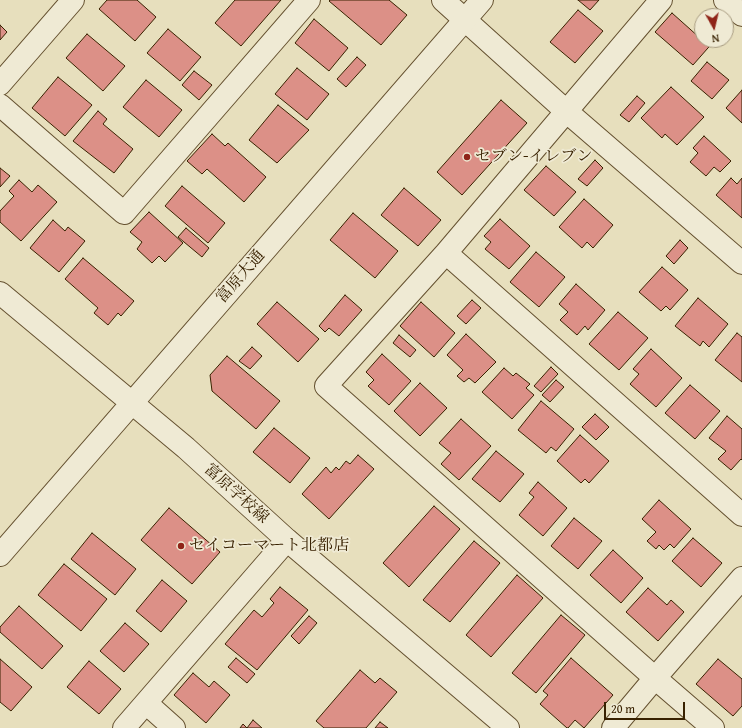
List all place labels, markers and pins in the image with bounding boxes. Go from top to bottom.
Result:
place label: セブン-イレブン [475,147,592,167]
marker: セブン-イレブン [462,152,472,162]
place label: セイコーマート北都店 [189,536,349,556]
marker: セイコーマート北都店 [176,541,186,551]

